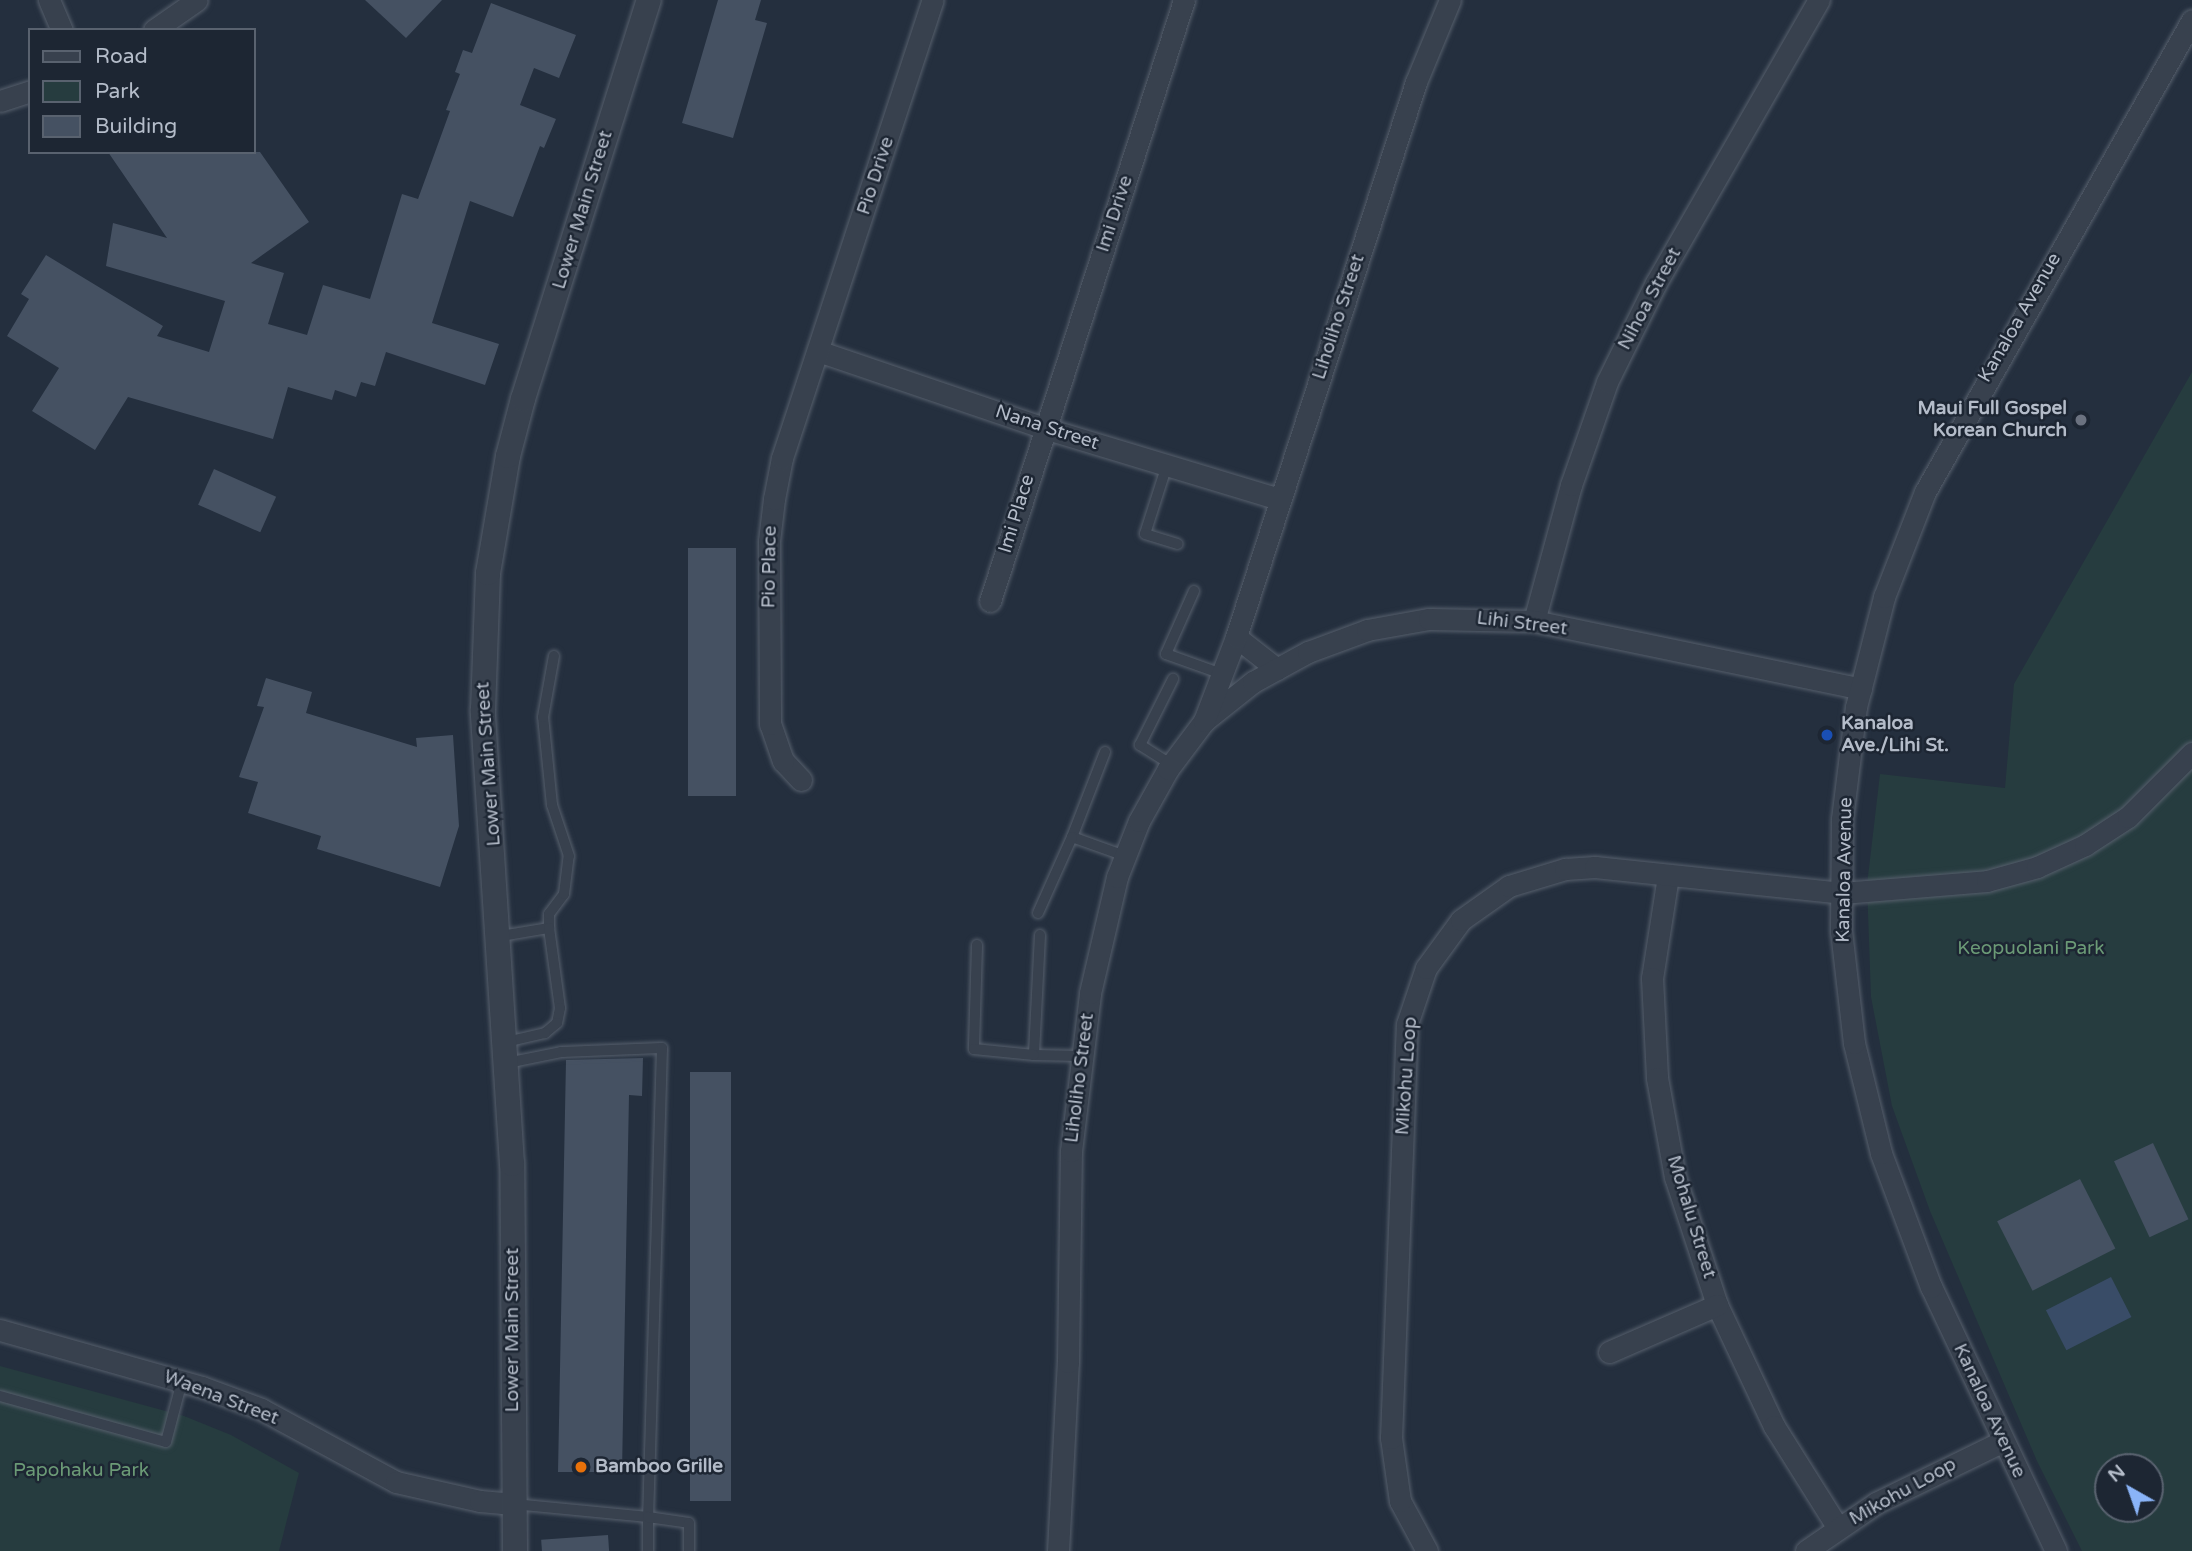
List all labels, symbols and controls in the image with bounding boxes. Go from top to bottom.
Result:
legend [28,28,256,154]
text: Road [95,44,148,69]
text: Park [95,79,140,104]
text: Building [95,114,177,139]
street label: Lower Main Street [548,128,618,292]
street label: Pio Drive [853,134,899,218]
street label: Imi Drive [1092,173,1138,255]
street label: Nihoa Street [1613,244,1687,354]
street label: Kanaloa Avenue [1974,249,2066,387]
street label: Liholiho Street [1308,251,1370,383]
place label: Maui Full Gospel Korean Church [1917,398,2067,442]
street label: Nana Street [992,401,1102,455]
marker: Maui Full Gospel Korean Church [2073,412,2089,428]
street label: Imi Place [994,472,1040,556]
street label: Pio Place [758,525,782,609]
street label: Lihi Street [1475,607,1569,641]
street label: Lower Main Street [472,681,506,847]
place label: Kanaloa Ave./Lihi St. [1841,713,1949,757]
marker: Kanaloa Ave./Lihi St. [1819,727,1835,743]
street label: Kanaloa Avenue [1832,797,1858,943]
park label: Keopuolani Park [1957,938,2105,960]
street label: Liholiho Street [1061,1012,1099,1144]
street label: Mikohu Loop [1391,1016,1423,1136]
street label: Mohalu Street [1661,1153,1721,1281]
street label: Lower Main Street [502,1248,524,1412]
street label: Kanaloa Avenue [1948,1340,2030,1482]
street label: Waena Street [160,1366,282,1430]
street label: Mikohu Loop [1846,1453,1960,1531]
north arrow [2094,1453,2164,1523]
place label: Bamboo Grille [595,1456,723,1478]
marker: Bamboo Grille [573,1459,589,1475]
park label: Papohaku Park [13,1460,149,1482]
text: N [2104,1460,2130,1487]

